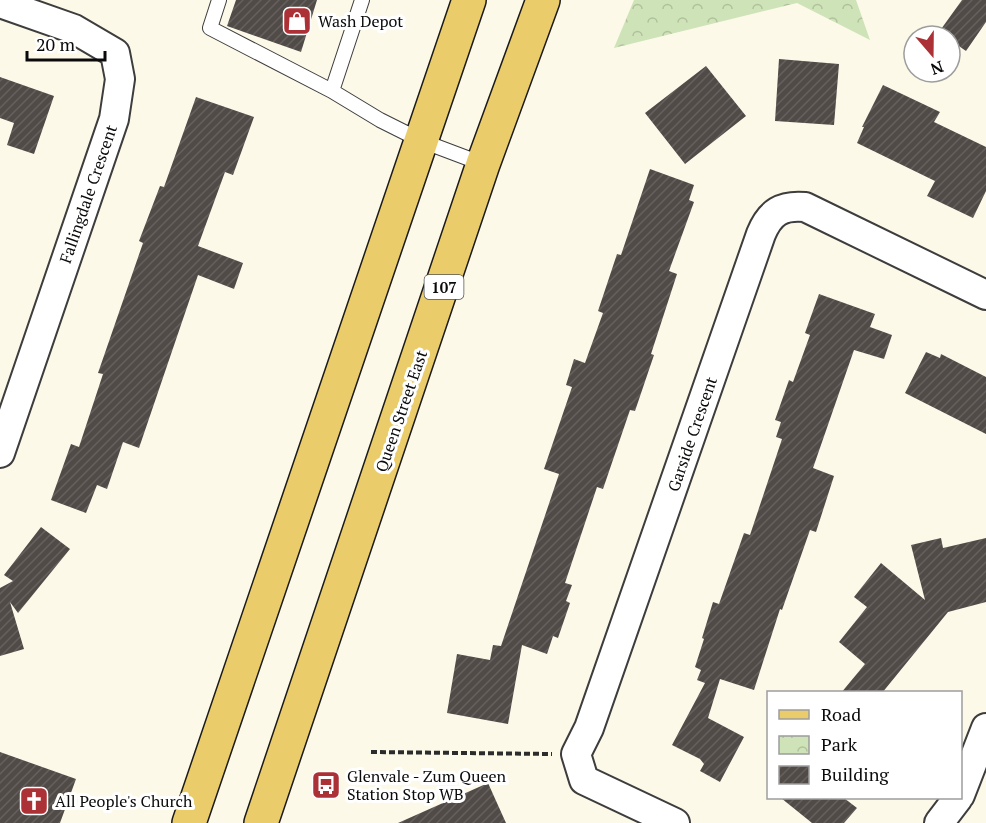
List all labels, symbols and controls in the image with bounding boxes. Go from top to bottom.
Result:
shop icon: Wash Depot [281,5,313,37]
place label: Wash Depot [318,10,403,32]
scale bar [27,24,105,62]
north arrow [902,24,962,84]
text: 20 m [36,32,76,56]
text: N [928,56,947,81]
street label: Fallingdale Crescent [54,122,122,266]
road number: 107 [424,275,464,299]
street label: Queen Street East [370,347,432,475]
street label: Garside Crescent [662,374,722,494]
legend [767,691,962,799]
text: Road [821,702,861,726]
text: Park [821,732,858,756]
text: Building [821,762,889,786]
place label: Glenvale - Zum Queen Station Stop WB [347,765,506,805]
bus stop icon: Glenvale - Zum Queen Station Stop WB [310,769,342,801]
church icon: All People's Church [18,785,50,817]
place label: All People's Church [55,790,193,812]

